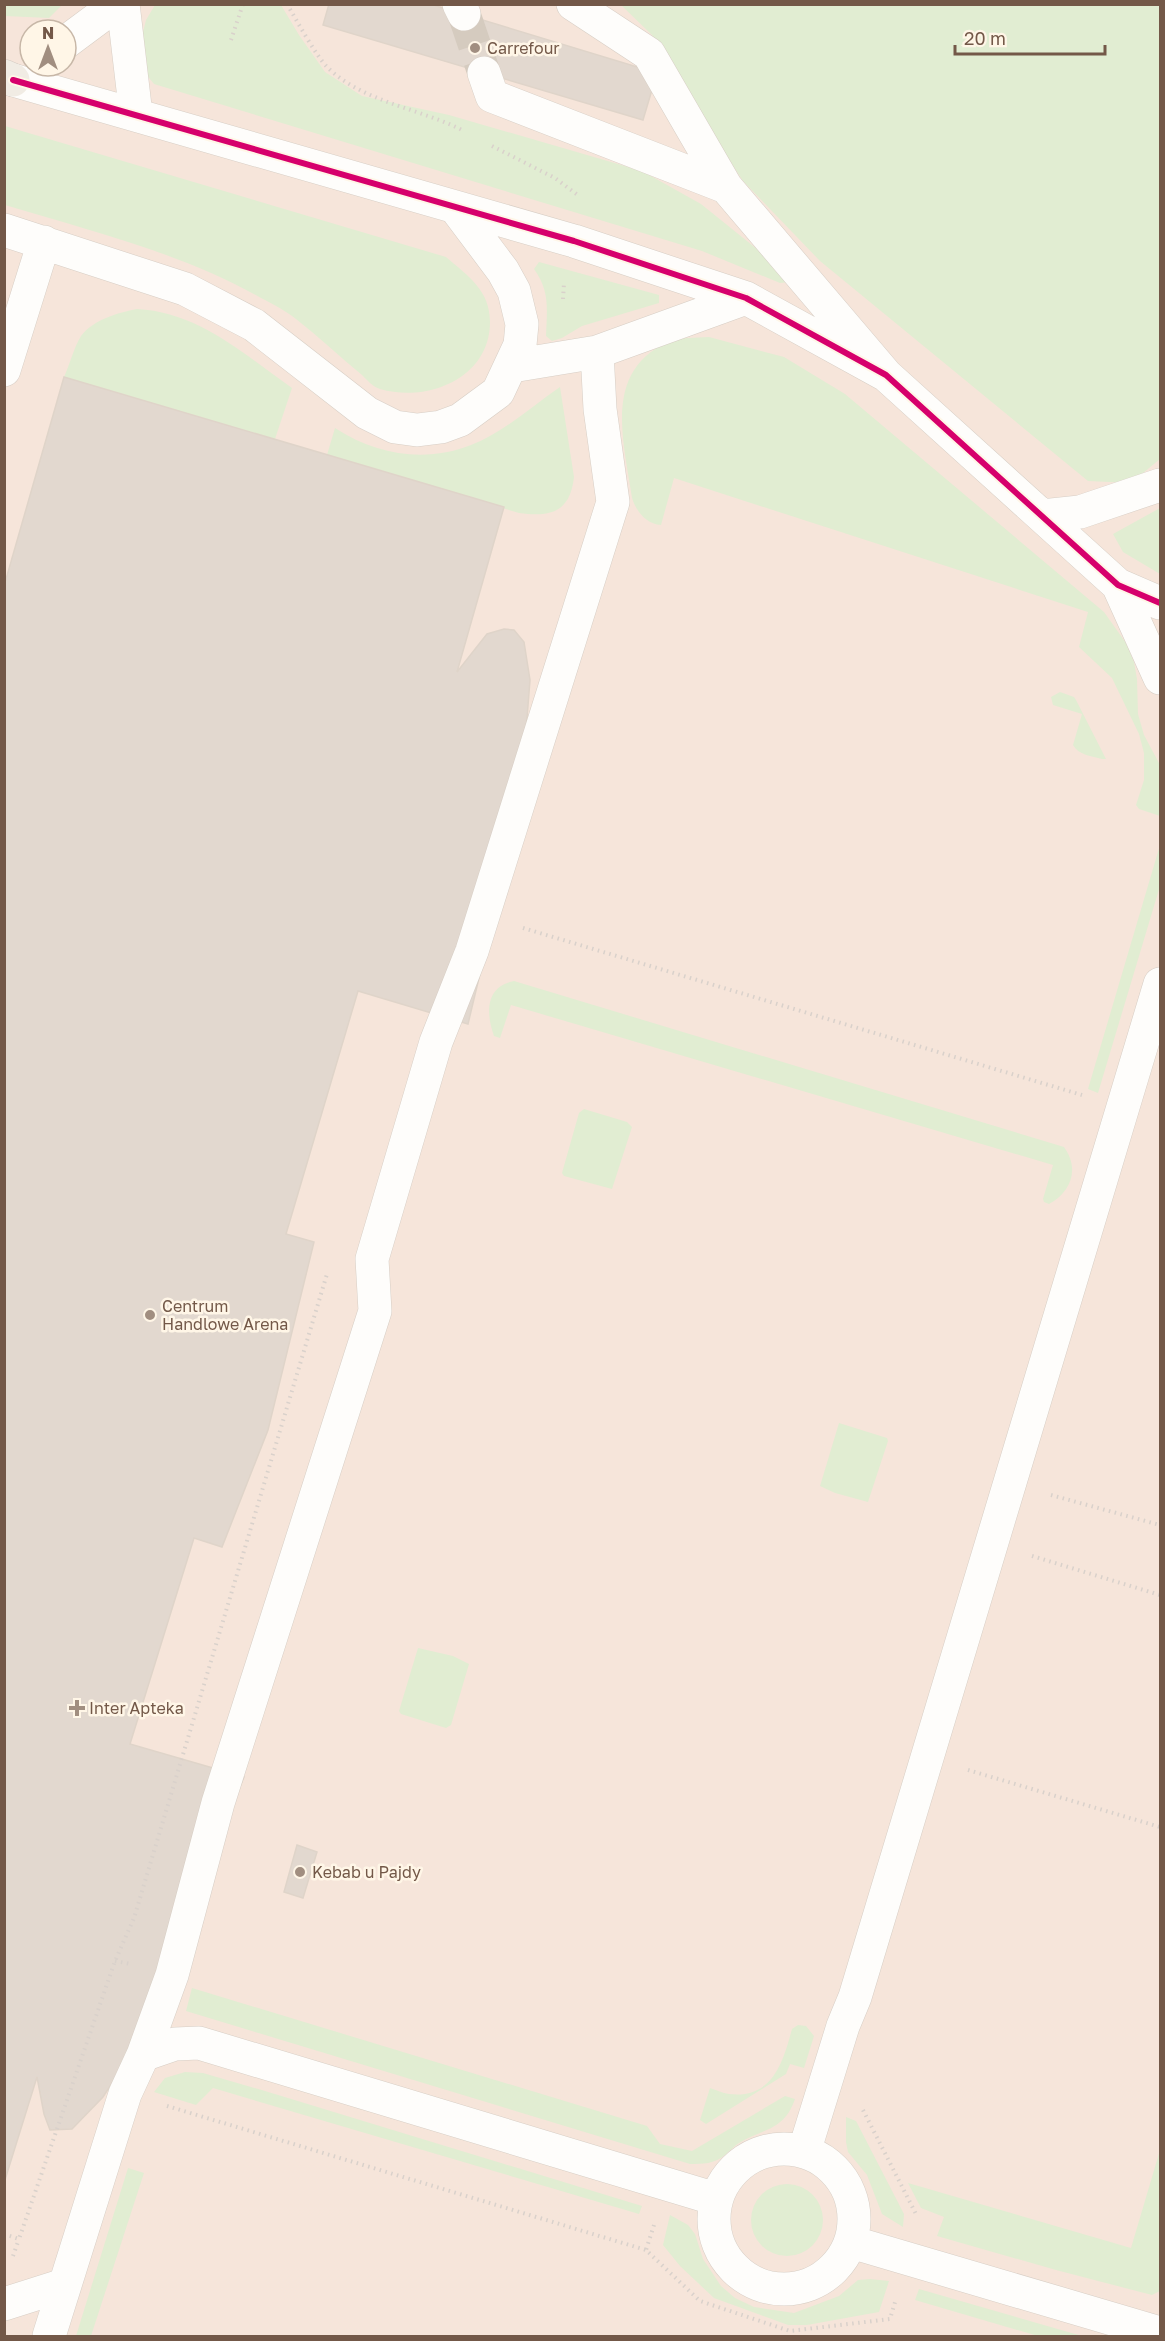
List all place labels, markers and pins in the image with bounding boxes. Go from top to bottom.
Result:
place label: Carrefour [487,38,560,58]
marker: Carrefour [468,41,482,55]
place label: Centrum Handlowe Arena [162,1296,288,1334]
marker: Centrum Handlowe Arena [143,1308,157,1322]
place label: Inter Apteka [89,1698,184,1718]
marker: Inter Apteka [70,1701,84,1715]
place label: Kebab u Pajdy [312,1862,421,1882]
marker: Kebab u Pajdy [293,1865,307,1879]

